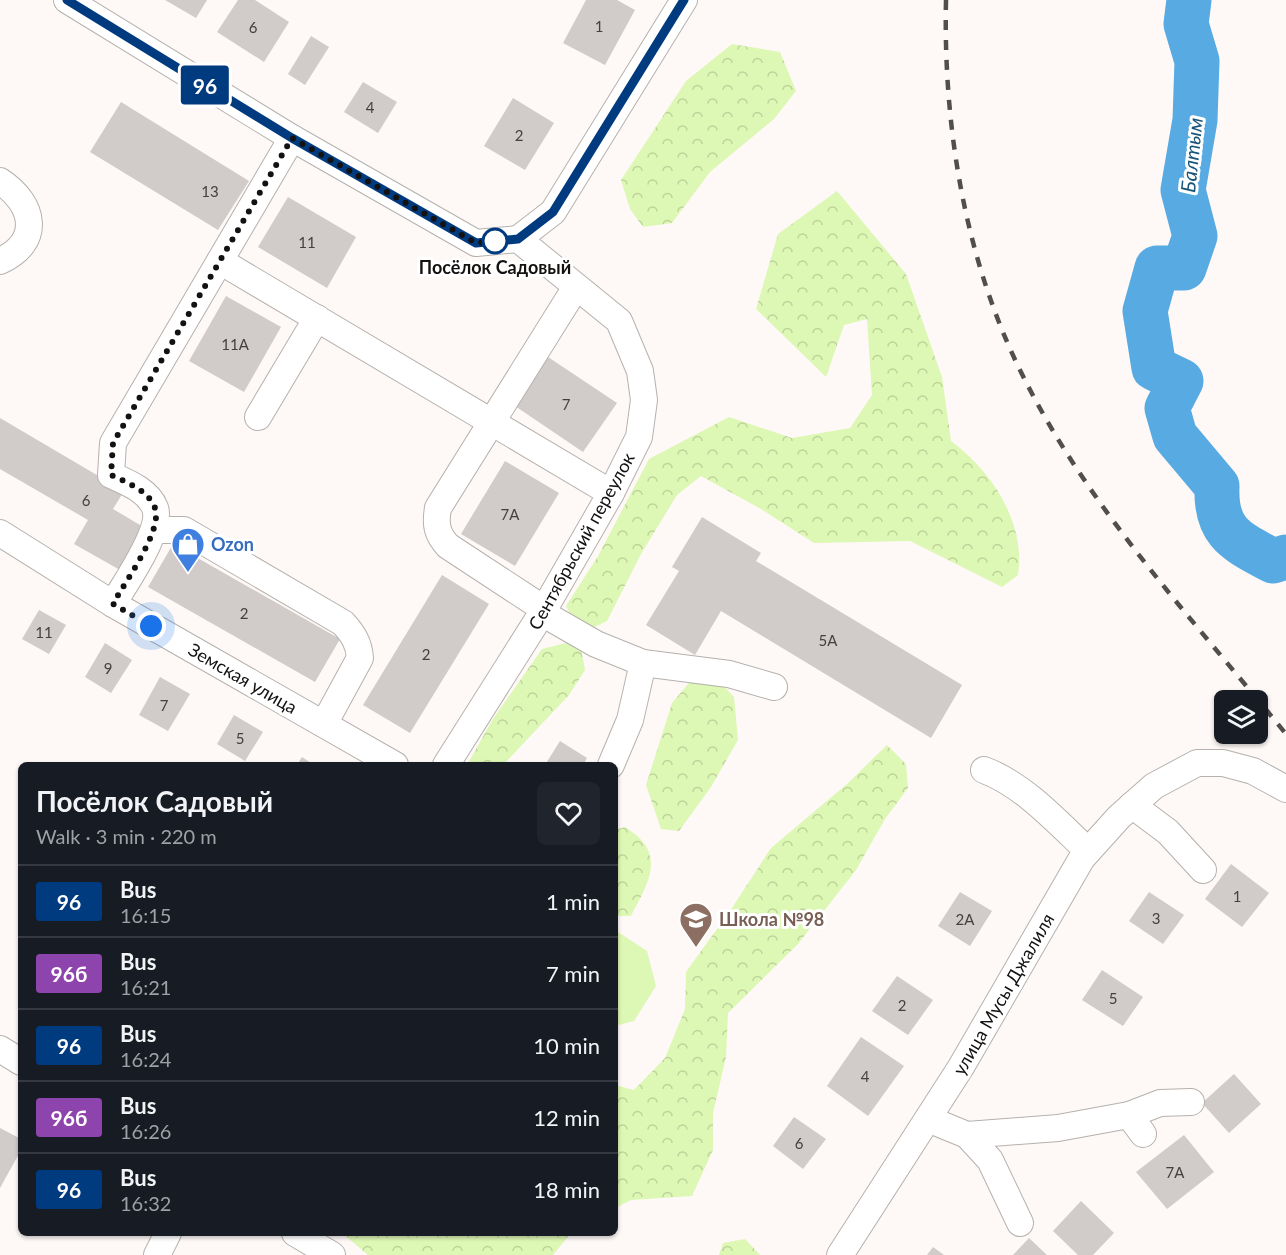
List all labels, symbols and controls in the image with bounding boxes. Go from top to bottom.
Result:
house number: 1 [595,17,603,35]
house number: 6 [249,18,258,36]
line badge: 96 [178,66,232,104]
text: 96 [193,73,217,98]
house number: 4 [366,98,375,116]
water label: Балтым [1175,116,1207,194]
house number: 2 [515,126,523,144]
house number: 13 [201,182,219,200]
marker: Посёлок Садовый [482,228,508,254]
house number: 11 [298,233,316,251]
place label: Посёлок Садовый [419,256,571,278]
house number: 11А [221,335,250,353]
house number: 7 [562,395,571,413]
street label: Сентябрьский переулок [523,448,639,633]
house number: 6 [82,491,91,509]
house number: 7А [501,505,520,523]
shop icon: Ozon [170,526,206,573]
place label: Ozon [211,533,254,555]
house number: 2 [240,604,248,622]
your location [136,611,166,641]
house number: 11 [35,623,53,641]
house number: 5А [819,631,838,649]
street label: Земская улица [185,638,301,718]
house number: 2 [422,645,430,663]
house number: 9 [104,659,112,677]
map controls [1214,690,1268,744]
button: layers [1214,690,1268,744]
house number: 7 [160,696,169,714]
house number: 5 [236,729,244,747]
button: heart [537,782,600,845]
text: Посёлок Садовый [36,784,273,818]
text: Walk · 3 min · 220 m [36,824,217,848]
text: Bus [120,876,156,903]
house number: 1 [1233,887,1241,905]
text: 1 min [546,888,600,915]
text: 96 [57,889,81,914]
school or university icon: Школа №98 [678,901,714,948]
text: 16:15 [120,903,171,927]
place label: Школа №98 [719,908,824,930]
street label: улица Мусы Джалиля [948,909,1058,1079]
house number: 3 [1152,909,1160,927]
house number: 2А [956,910,975,928]
text: Bus [120,948,156,975]
text: 7 min [546,960,600,987]
text: 96б [51,961,87,986]
text: 16:21 [120,975,171,999]
house number: 5 [1109,989,1117,1007]
house number: 2 [898,996,906,1014]
text: Bus [120,1020,156,1047]
text: 10 min [533,1032,600,1059]
text: 96 [57,1033,81,1058]
text: 16:24 [120,1047,171,1071]
house number: 4 [861,1067,870,1085]
text: Bus [120,1092,156,1119]
text: 12 min [533,1104,600,1131]
text: 96б [51,1105,87,1130]
text: 16:26 [120,1119,171,1143]
house number: 6 [795,1134,804,1152]
house number: 7А [1166,1163,1185,1181]
text: Bus [120,1164,156,1191]
text: 18 min [533,1176,600,1203]
text: 96 [57,1177,81,1202]
text: 16:32 [120,1191,171,1215]

